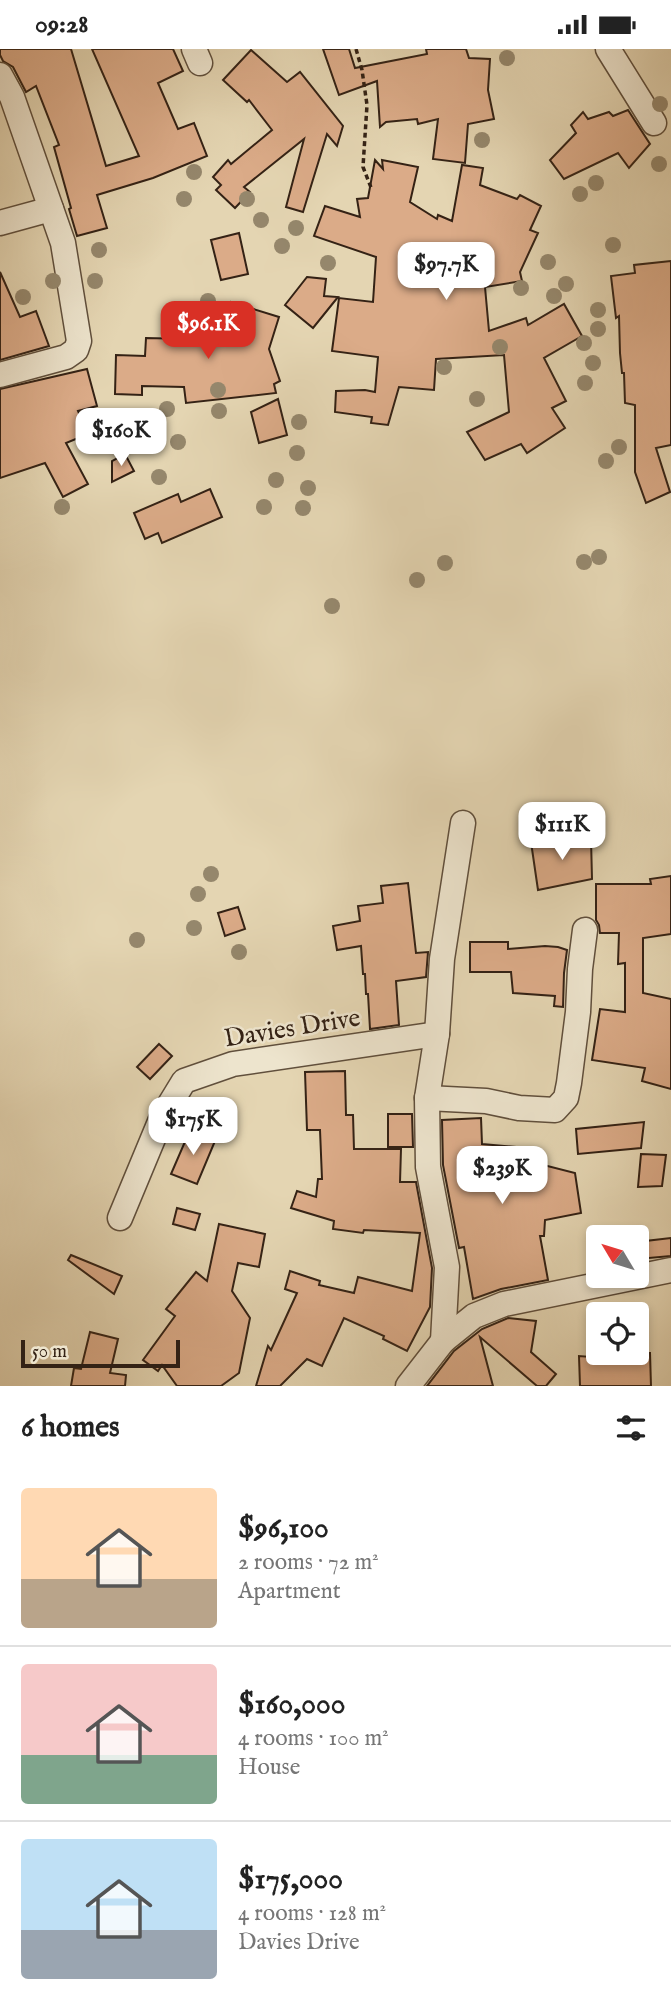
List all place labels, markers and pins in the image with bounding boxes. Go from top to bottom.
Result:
pin: $97.7K [389,243,503,302]
pin: $96.1K [151,301,265,361]
pin: $160K [72,409,170,468]
pin: $111K [513,803,611,862]
pin: $175K [144,1097,242,1157]
pin: $239K [453,1147,551,1206]

